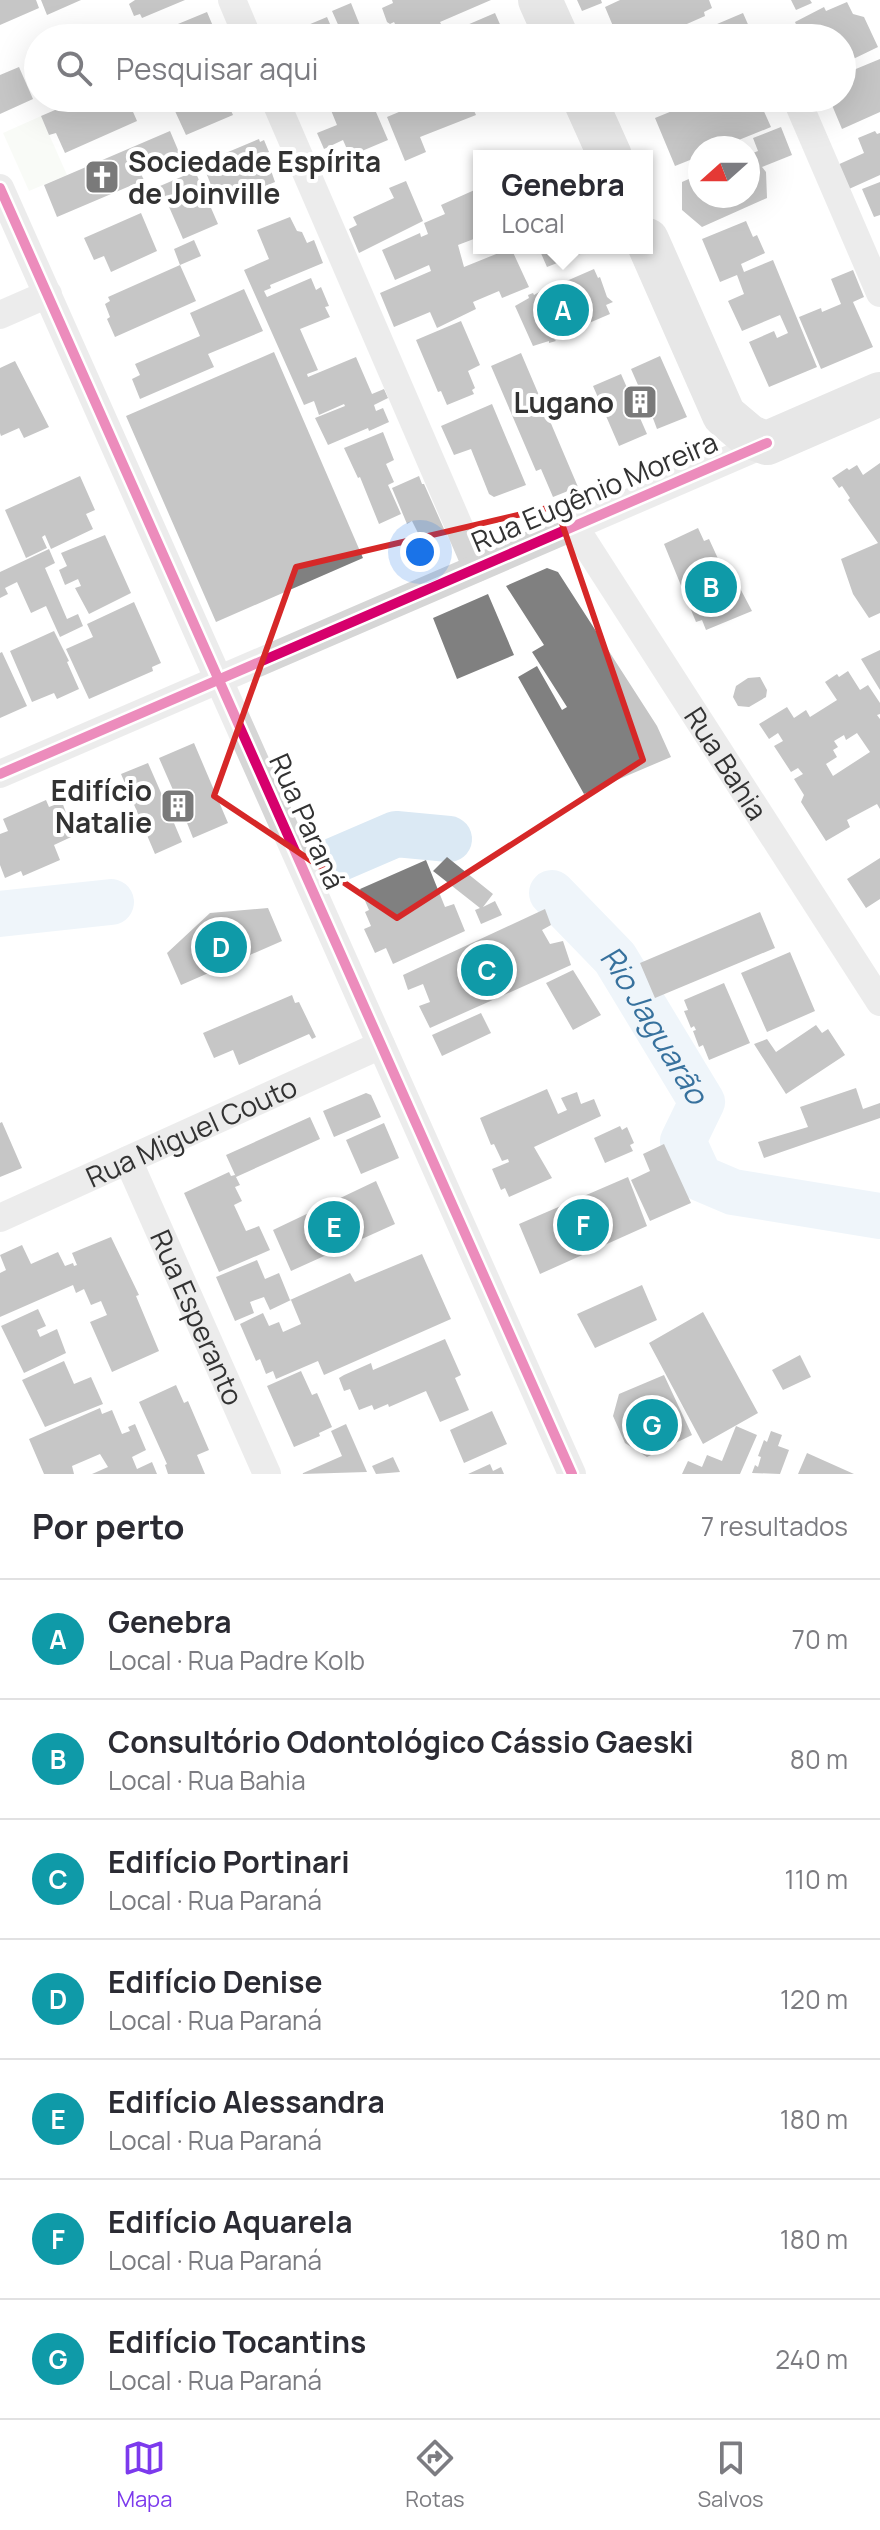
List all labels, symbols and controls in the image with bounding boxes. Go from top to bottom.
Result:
search box [24,24,856,112]
icon: search [52,46,96,90]
text: Pesquisar aqui [116,48,318,89]
north arrow [688,136,760,208]
place label: Sociedade Espírita de Joinville [128,142,381,212]
popup [473,150,653,254]
church icon: Sociedade Espírita de Joinville [83,158,121,196]
text: Genebra [501,164,625,205]
text: Local [501,205,565,241]
pin: A [537,280,589,340]
place label: Lugano [514,383,614,421]
building icon: Lugano [621,383,659,421]
street label: Rua Eugênio Moreira [465,422,723,560]
your location [400,532,440,572]
pin: B [685,557,737,617]
street label: Rua Bahia [676,700,777,827]
street label: Rua Paraná [261,747,355,895]
place label: Edifício Natalie [51,771,152,841]
building icon: Edifício Natalie [159,787,197,825]
pin: D [195,917,247,977]
water label: Rio Jaguarão [593,936,720,1113]
pin: C [461,940,513,1000]
street label: Rua Miguel Couto [80,1067,303,1196]
pin: F [557,1195,609,1255]
pin: E [308,1197,360,1257]
street label: Rua Esperanto [142,1224,253,1411]
pin: G [626,1395,678,1455]
text: Por perto [32,1503,185,1549]
text: 7 resultados [701,1508,848,1544]
text: Genebra [108,1601,232,1642]
text: A [49,1621,67,1657]
text: 70 m [792,1621,848,1657]
text: Local · Rua Padre Kolb [108,1642,365,1678]
text: Consultório Odontológico Cássio Gaeski [108,1721,694,1762]
text: B [50,1741,66,1777]
text: 80 m [790,1741,848,1777]
text: Local · Rua Bahia [108,1762,306,1798]
text: Edifício Portinari [108,1841,350,1882]
text: C [48,1861,68,1897]
text: 110 m [785,1861,848,1897]
text: Local · Rua Paraná [108,1882,322,1918]
text: Edifício Denise [108,1961,323,2002]
text: D [49,1981,67,2017]
text: 120 m [780,1981,848,2017]
text: Local · Rua Paraná [108,2002,322,2038]
text: Edifício Alessandra [108,2081,385,2122]
text: E [50,2101,66,2137]
text: 180 m [780,2101,848,2137]
text: Local · Rua Paraná [108,2122,322,2158]
text: Edifício Aquarela [108,2201,353,2242]
text: F [51,2221,65,2257]
text: 180 m [780,2221,848,2257]
text: Local · Rua Paraná [108,2242,322,2278]
text: Edifício Tocantins [108,2321,366,2362]
text: G [48,2341,68,2377]
text: 240 m [775,2341,848,2377]
text: Local · Rua Paraná [108,2362,322,2398]
tab: Mapa [116,2436,172,2514]
tab: Rotas [405,2436,465,2514]
tab: Salvos [697,2436,764,2514]

